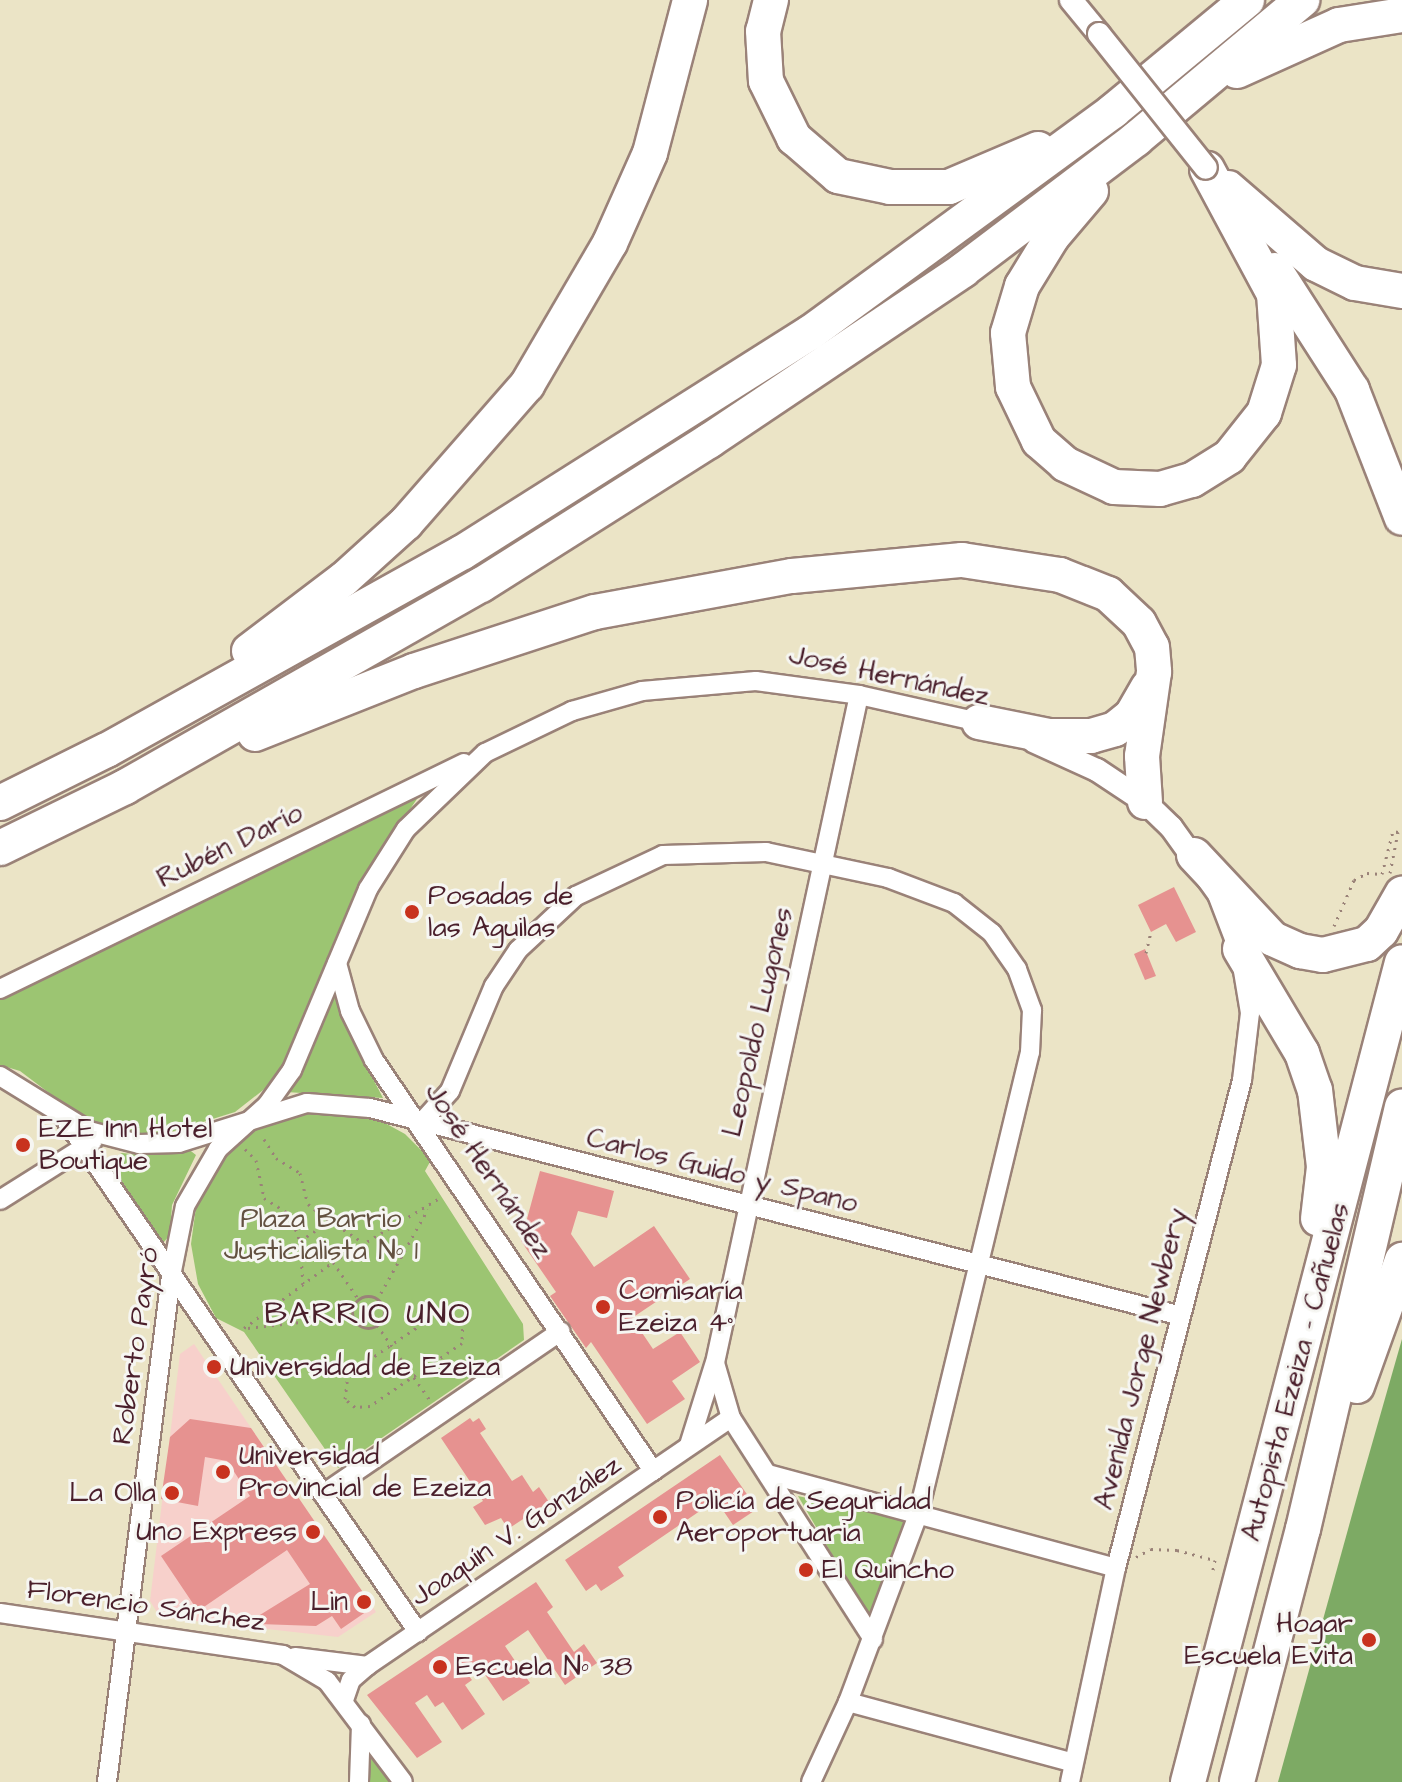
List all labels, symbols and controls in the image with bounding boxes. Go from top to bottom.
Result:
street label: José Hernández [786,638,992,714]
street label: Rubén Darío [152,796,308,896]
place label: Posadas de las Aguilas [428,879,573,945]
marker: Posadas de las Aguilas [403,903,421,921]
street label: Leopoldo Lugones [715,904,801,1140]
street label: José Hernández [417,1077,559,1265]
place label: EZE Inn Hotel Boutique [39,1112,212,1178]
street label: Carlos Guido y Spano [583,1121,861,1221]
marker: EZE Inn Hotel Boutique [14,1136,32,1154]
street label: Autopista Ezeiza - Cañuelas [1235,1199,1357,1545]
park label: Plaza Barrio Justicialista Nº 1 [224,1202,418,1268]
street label: Avenida Jorge Newbery [1087,1205,1195,1513]
street label: Roberto Payró [106,1245,166,1447]
place label: Comisaría Ezeiza 4° [619,1274,743,1340]
district label: BARRIO UNO [264,1295,472,1333]
marker: Comisaría Ezeiza 4° [594,1298,612,1316]
place label: Universidad de Ezeiza [230,1350,500,1384]
marker: Universidad de Ezeiza [205,1358,223,1376]
place label: Universidad Provincial de Ezeiza [239,1439,491,1505]
street label: Joaquín V. González [405,1448,627,1614]
marker: Universidad Provincial de Ezeiza [214,1463,232,1481]
place label: La Olla [69,1476,156,1510]
marker: La Olla [163,1484,181,1502]
place label: Policía de Seguridad Aeroportuaria [676,1484,931,1550]
marker: Policía de Seguridad Aeroportuaria [651,1508,669,1526]
place label: Uno Express [136,1515,297,1549]
marker: Uno Express [304,1523,322,1541]
place label: El Quincho [822,1553,954,1587]
marker: El Quincho [797,1561,815,1579]
street label: Florencio Sánchez [25,1573,267,1639]
place label: Lin [310,1585,348,1619]
marker: Lin [355,1593,373,1611]
place label: Hogar Escuela Evita [1185,1607,1353,1673]
marker: Hogar Escuela Evita [1360,1631,1378,1649]
place label: Escuela Nº 38 [456,1650,632,1684]
marker: Escuela Nº 38 [431,1658,449,1676]

